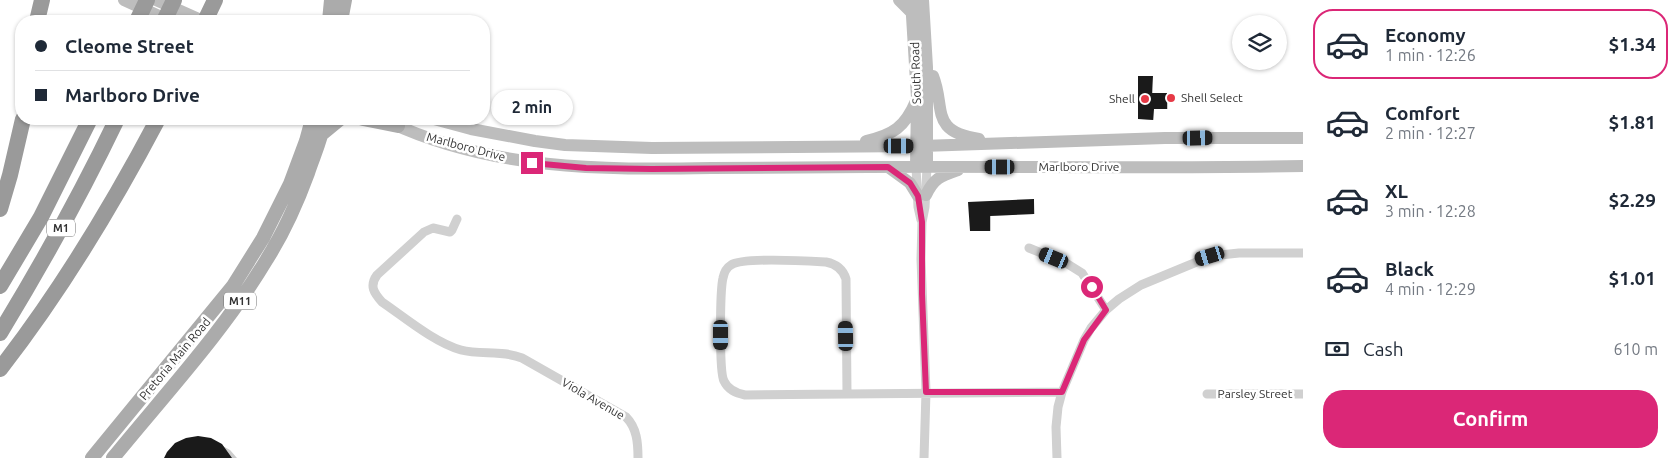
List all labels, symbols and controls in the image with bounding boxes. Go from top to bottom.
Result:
map controls [1232,15,1287,70]
button: layers [1232,15,1287,70]
icon: car [1325,22,1370,67]
text: Economy [1385,24,1466,46]
text: $1.34 [1608,33,1656,55]
text: Cleome Street [65,35,194,57]
street label: South Road [908,42,923,104]
text: 1 min · 12:26 [1385,46,1476,64]
text: Marlboro Drive [65,84,200,106]
callout: 2 min [491,90,573,126]
place label: Shell Select [1181,91,1243,104]
place label: Shell [1109,92,1135,105]
marker: Shell Select [1165,92,1177,104]
marker: Shell [1139,93,1151,105]
text: 2 min [512,98,552,116]
icon: car [1325,100,1370,145]
text: Comfort [1385,102,1460,124]
text: $1.81 [1608,111,1656,133]
text: 2 min · 12:27 [1385,124,1476,142]
street label: Marlboro Drive [425,130,507,163]
car [1182,130,1213,146]
car [884,139,914,154]
route end [521,152,543,174]
car [985,160,1015,175]
street label: Marlboro Drive [1038,160,1120,173]
icon: car [1325,178,1370,223]
text: XL [1385,180,1408,202]
text: $2.29 [1608,189,1656,211]
text: 3 min · 12:28 [1385,202,1476,220]
road number: M1 [47,220,75,237]
car [1193,244,1226,268]
car [1037,245,1070,271]
icon: car [1325,256,1370,301]
text: Black [1385,258,1434,280]
text: $1.01 [1608,267,1656,289]
route start [1081,276,1103,298]
text: 4 min · 12:29 [1385,280,1476,298]
road number: M11 [224,292,256,310]
street label: Pretoria Main Road [136,315,213,402]
car [713,320,728,350]
car [838,321,853,351]
icon: cash [1323,335,1351,363]
text: Cash [1363,338,1404,360]
text: 610 m [1613,340,1658,358]
street label: Viola Avenue [559,375,627,422]
street label: Parsley Street [1218,387,1293,400]
button: Confirm [1323,390,1658,448]

